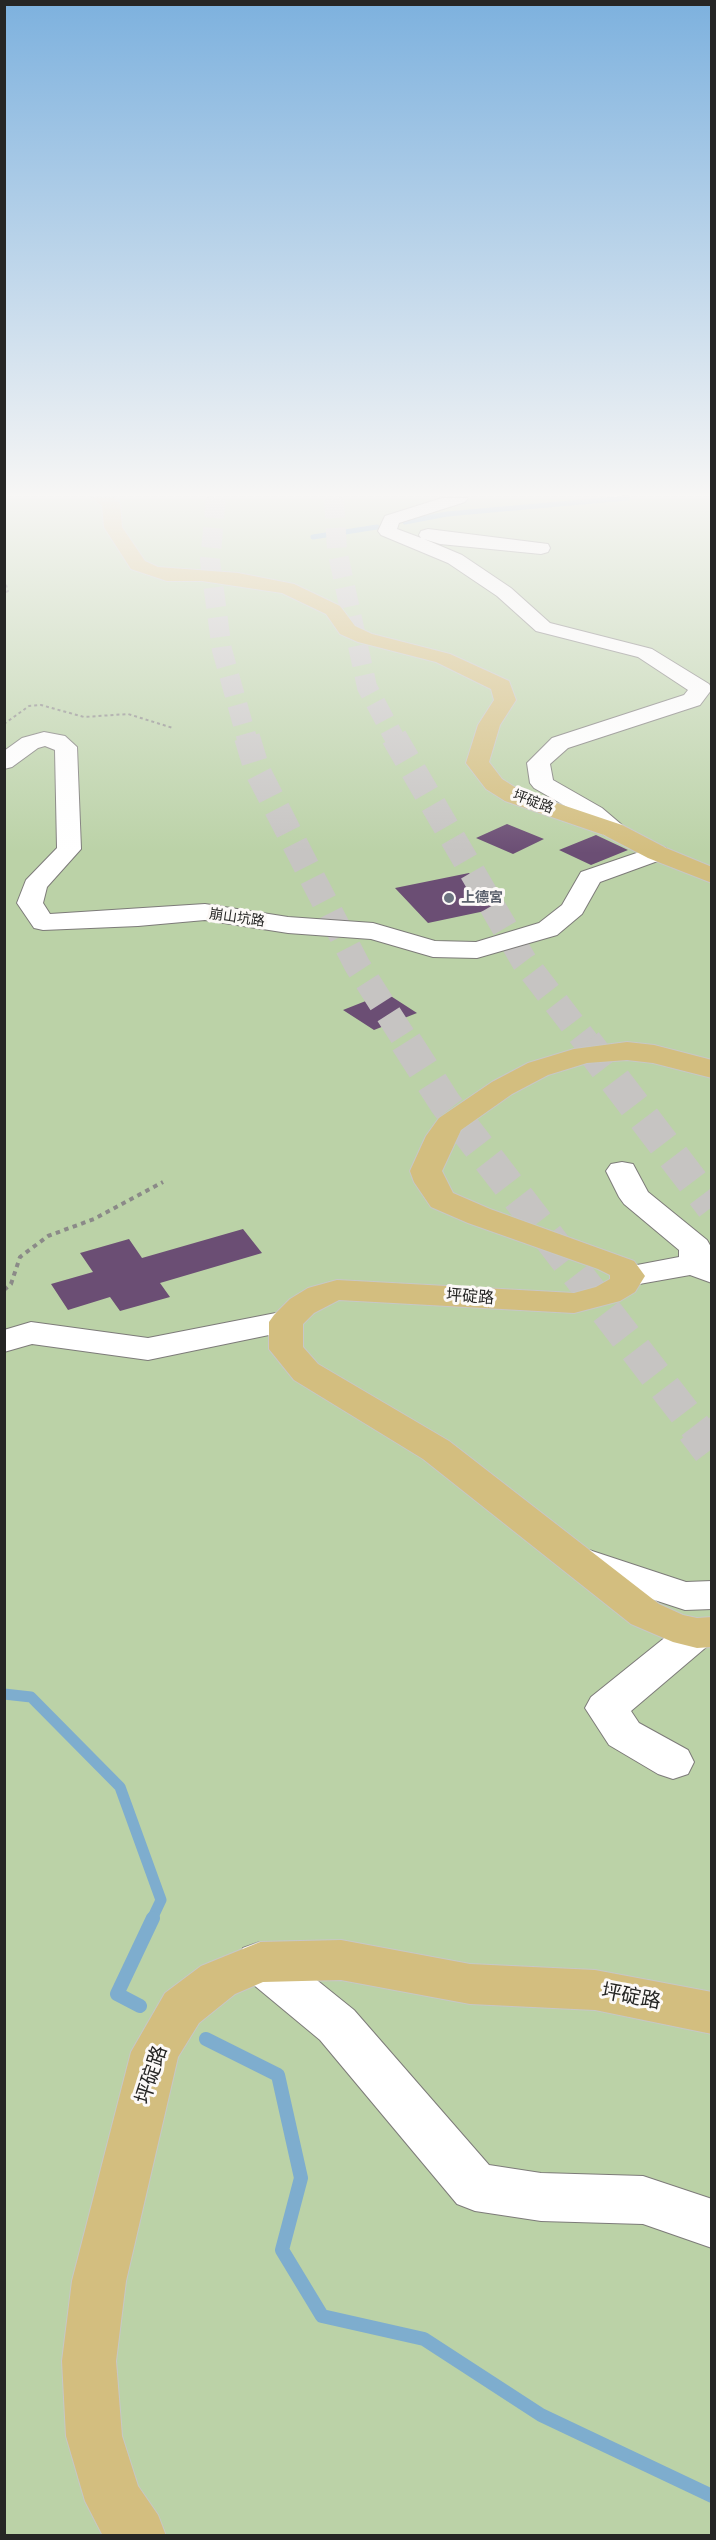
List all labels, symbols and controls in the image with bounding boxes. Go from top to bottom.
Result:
street label: 坪碇路 [510,787,556,817]
place label: 上德宮 [461,890,503,906]
marker: 上德宮 [442,891,456,905]
street label: 崩山坑路 [208,906,266,930]
street label: 坪碇路 [445,1286,495,1308]
street label: 坪碇路 [599,1979,663,2015]
street label: 坪碇路 [131,2043,173,2107]

